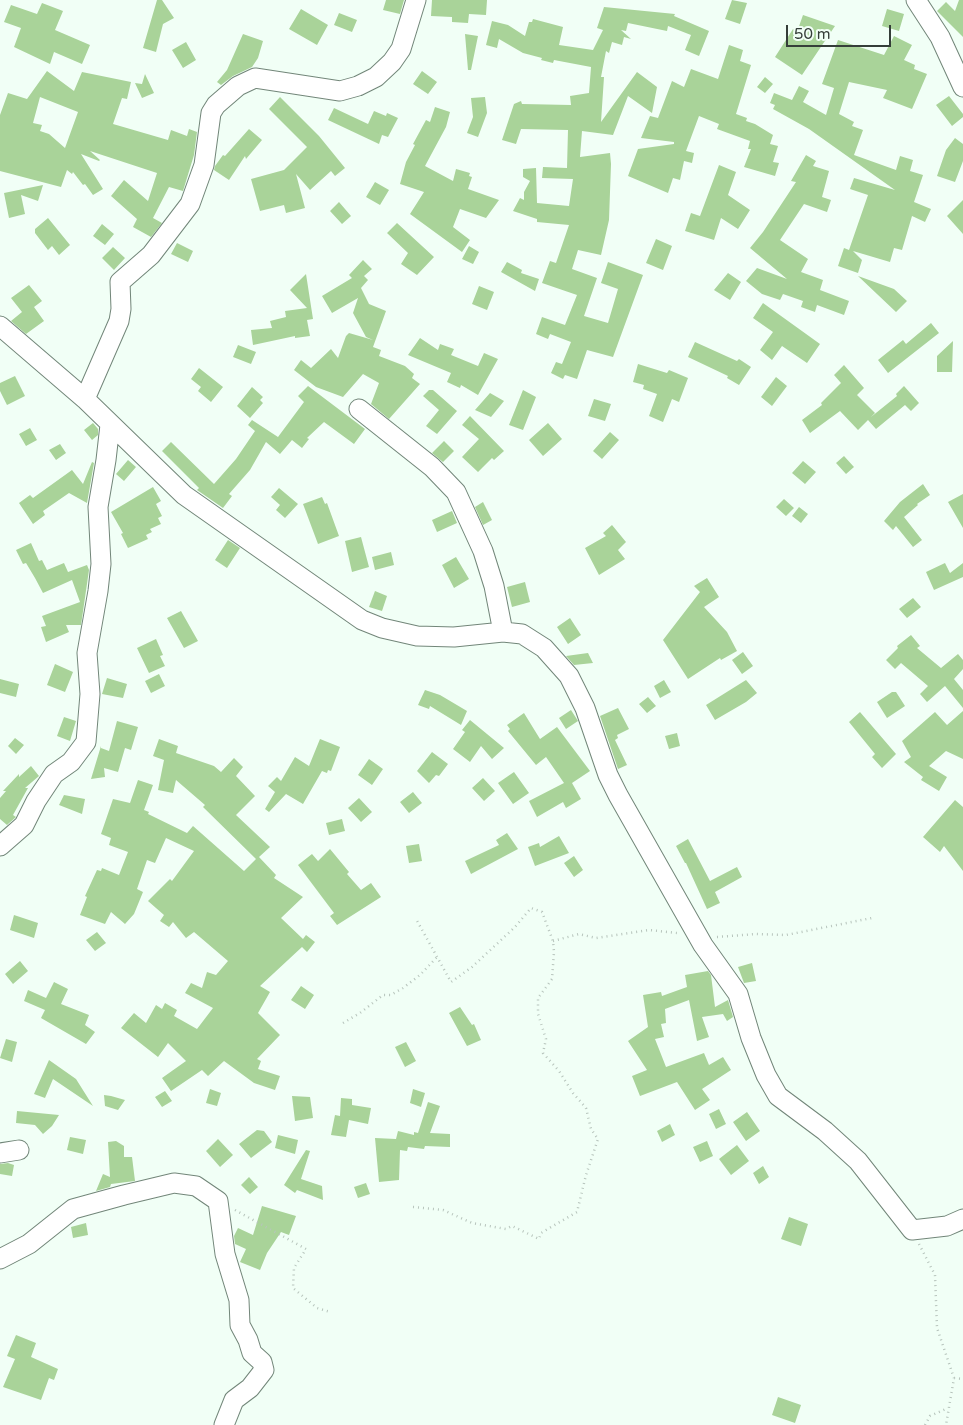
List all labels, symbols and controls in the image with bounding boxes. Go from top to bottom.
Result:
scale bar [788,15,893,47]
text: 50 m [794,25,831,43]

